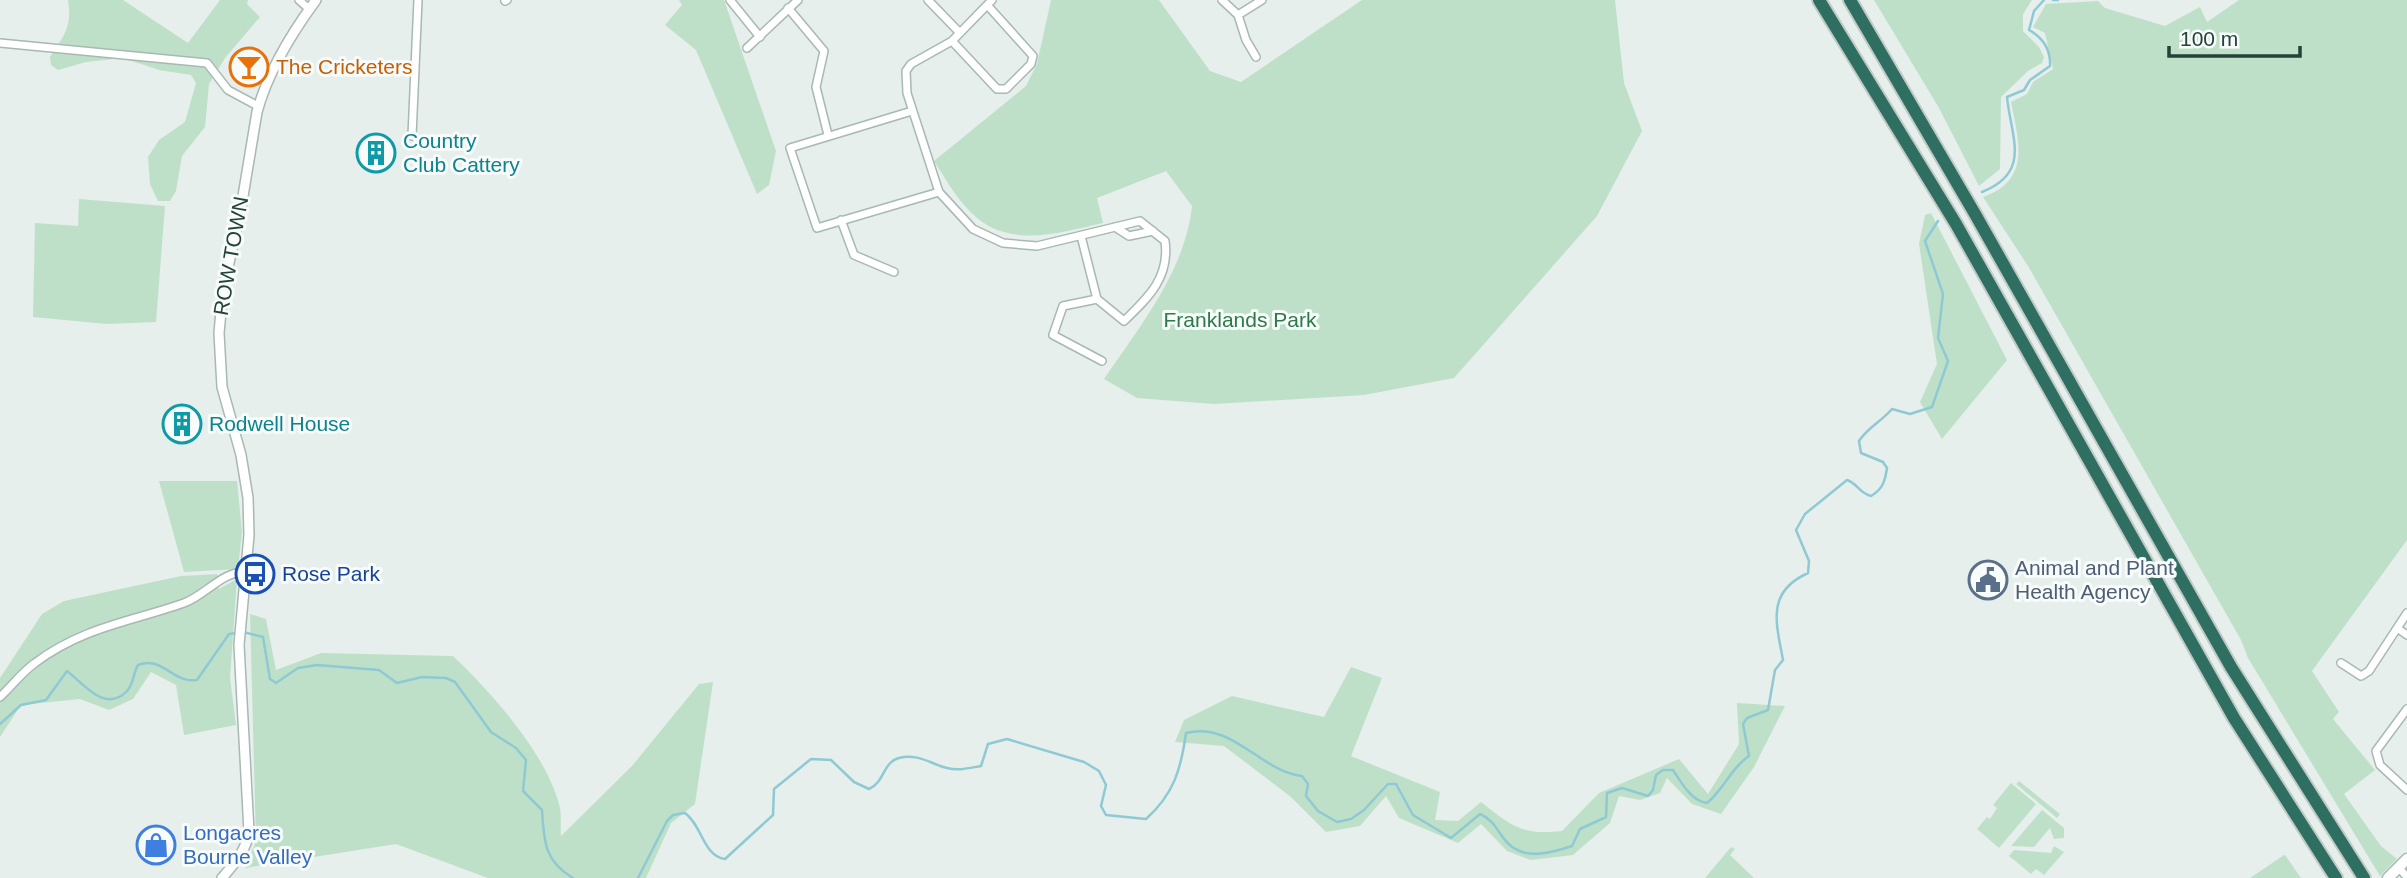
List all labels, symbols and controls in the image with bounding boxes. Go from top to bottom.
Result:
scale bar [2169,14,2300,58]
text: 100 m [2180,27,2238,50]
bar icon: The Cricketers [228,46,270,88]
place label: The Cricketers [276,55,413,78]
place label: Country Club Cattery [403,129,520,176]
building icon: Country Club Cattery [355,132,397,174]
street label: ROW TOWN [209,195,252,317]
park label: Franklands Park [1164,308,1317,331]
building icon: Rodwell House [161,403,203,445]
place label: Rodwell House [209,412,350,435]
bus stop icon: Rose Park [234,553,276,595]
place label: Animal and Plant Health Agency [2015,556,2174,603]
public building icon: Animal and Plant Health Agency [1967,559,2009,601]
place label: Rose Park [282,562,381,585]
place label: Longacres Bourne Valley [183,821,313,868]
shop icon: Longacres Bourne Valley [135,824,177,866]

